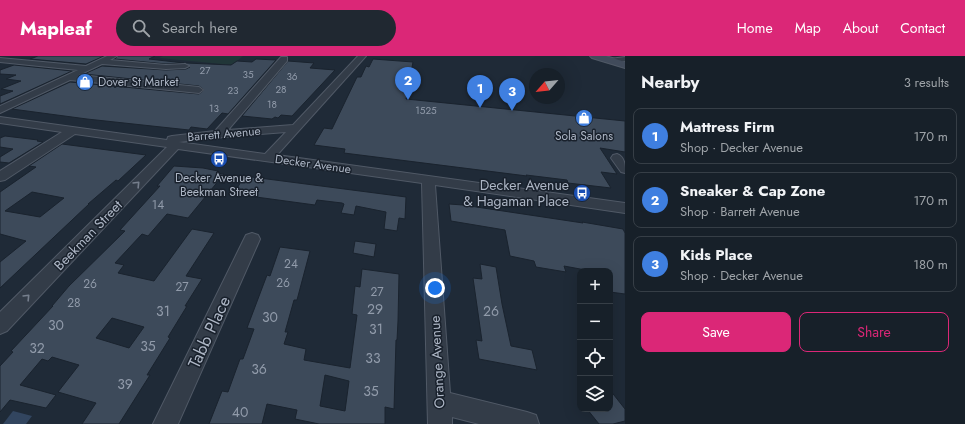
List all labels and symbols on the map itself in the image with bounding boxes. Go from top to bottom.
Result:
house number: 27 [200,63,211,78]
house number: 35 [242,67,254,82]
pin: 2 [395,67,421,100]
north arrow [529,68,565,104]
house number: 36 [286,69,298,84]
shop icon: Dover St Market [75,72,95,92]
place label: Dover St Market [98,73,178,91]
pin: 1 [467,75,493,108]
pin: 3 [499,78,525,111]
house number: 28 [275,82,287,97]
house number: 23 [227,83,239,98]
house number: 18 [267,97,277,112]
house number: 13 [209,101,220,116]
house number: 1525 [415,103,437,118]
shop icon: Sola Salons [574,108,594,128]
street label: Barrett Avenue [187,122,261,146]
place label: Sola Salons [555,127,613,145]
bus stop icon: Decker Avenue & Beekman Street [209,149,229,169]
street label: Decker Avenue [274,150,352,178]
place label: Decker Avenue & Beekman Street [175,169,263,201]
place label: Decker Avenue & Hagaman Place [463,175,569,211]
one-way arrow [132,181,140,189]
bus stop icon: Decker Avenue & Hagaman Place [572,183,592,203]
street label: Beekman Street [49,195,127,275]
house number: 14 [152,196,164,214]
house number: 24 [284,255,298,273]
house number: 26 [276,274,290,292]
house number: 26 [83,275,97,293]
house number: 27 [175,278,189,296]
your location [425,278,445,298]
house number: 27 [370,283,384,301]
street label: Tabb Place [182,292,236,372]
one-way arrow [22,294,30,302]
house number: 28 [67,294,81,312]
house number: 29 [367,299,383,319]
house number: 31 [156,301,170,321]
house number: 26 [483,301,499,321]
house number: 30 [262,307,278,327]
house number: 30 [48,315,64,335]
street label: Orange Avenue [425,315,449,409]
house number: 31 [369,319,383,339]
house number: 35 [140,336,156,356]
house number: 32 [29,338,45,358]
house number: 33 [365,348,381,368]
house number: 36 [251,359,267,379]
house number: 39 [117,374,133,394]
house number: 35 [363,381,379,401]
house number: 40 [232,402,248,422]

